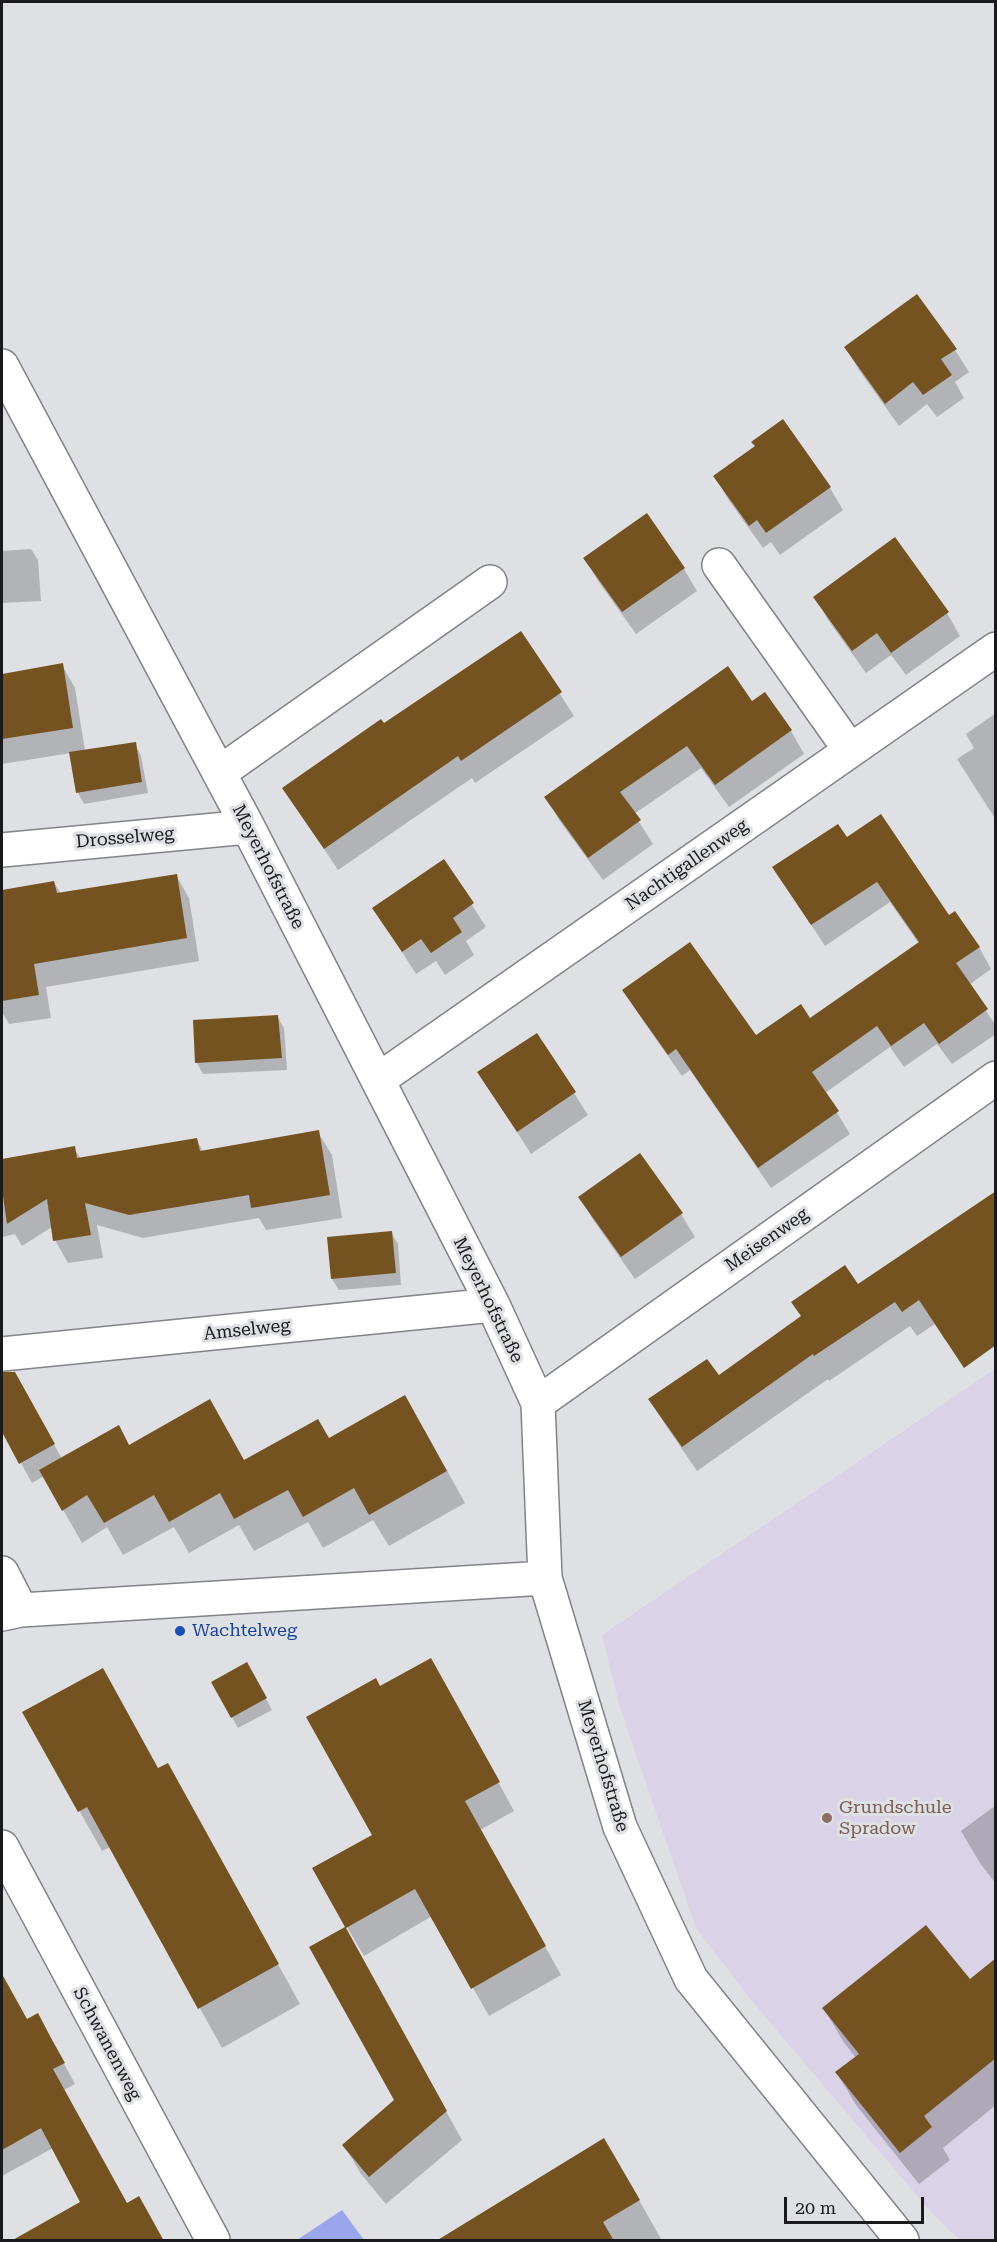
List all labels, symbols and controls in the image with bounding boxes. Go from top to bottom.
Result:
street label: Meyerhofstraße [227,801,309,933]
street label: Nachtigallenweg [622,815,752,915]
street label: Drosselweg [75,823,175,853]
street label: Meisenweg [721,1203,813,1277]
street label: Meyerhofstraße [448,1234,528,1366]
street label: Amselweg [202,1315,292,1345]
place label: Wachtelweg [192,1620,297,1642]
marker: Wachtelweg [173,1624,187,1638]
street label: Meyerhofstraße [573,1697,633,1835]
place label: Grundschule Spradow [839,1797,952,1840]
marker: Grundschule Spradow [820,1811,834,1825]
street label: Schwanenweg [68,1984,146,2104]
scale bar [787,2185,926,2223]
text: 20 m [795,2197,836,2218]

